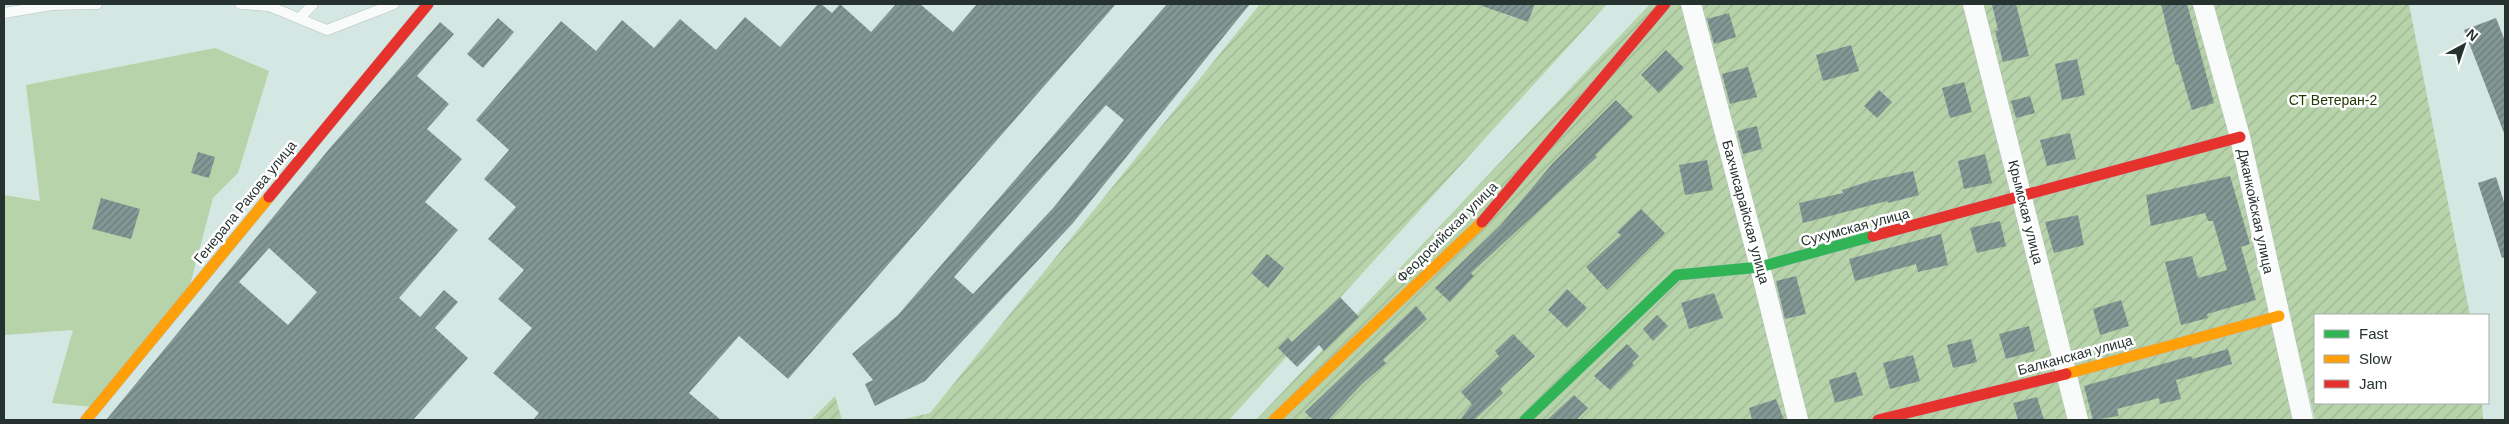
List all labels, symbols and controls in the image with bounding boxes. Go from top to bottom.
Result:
north arrow [2439,20,2489,70]
text: N [2463,26,2481,44]
park label: СТ Ветеран-2 [2289,92,2377,108]
street label: Генерала Ракова улица [190,137,300,267]
street label: Бахчисарайская улица [1719,138,1773,286]
street label: Джанкойская улица [2235,147,2277,275]
street label: Крымская улица [2005,158,2047,266]
street label: Феодосийская улица [1393,178,1501,286]
street label: Сухумская улица [1799,205,1911,249]
legend [2314,314,2489,404]
text: Fast [2359,325,2389,342]
street label: Балканская улица [2016,332,2134,378]
text: Slow [2359,350,2392,367]
text: Jam [2359,375,2387,392]

